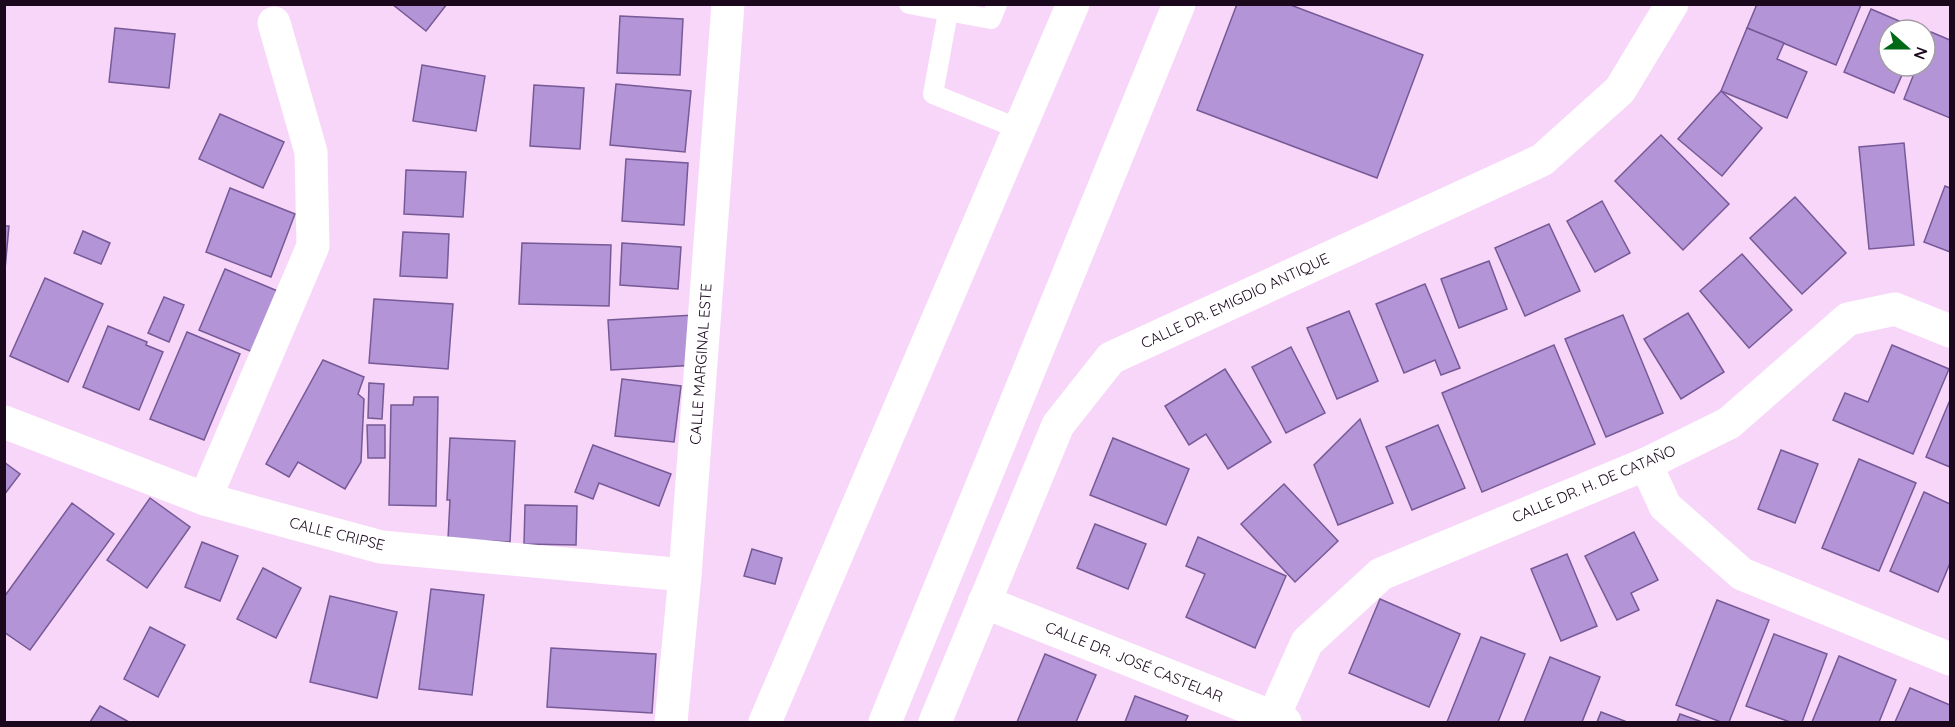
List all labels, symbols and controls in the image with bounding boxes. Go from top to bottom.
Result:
north arrow [1877,18,1937,78]
text: N [1910,44,1932,62]
street label: CALLE DR. EMIGDIO ANTIQUE [1138,249,1332,353]
street label: CALLE MARGINAL ESTE [685,283,716,445]
street label: CALLE DR. H. DE CATAÑO [1509,440,1678,527]
street label: CALLE CRIPSE [287,512,387,555]
street label: CALLE DR. JOSÉ CASTELAR [1043,617,1226,706]

